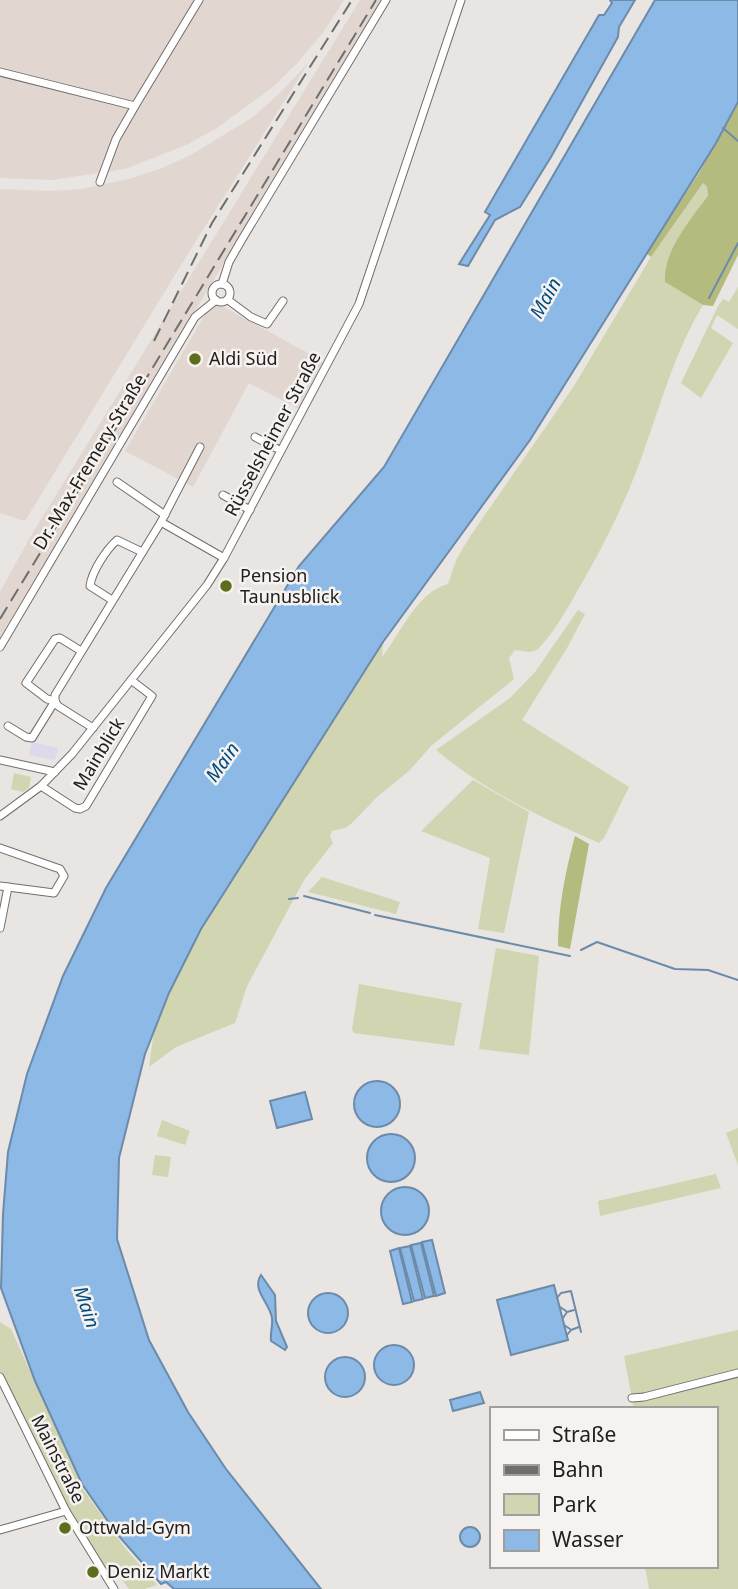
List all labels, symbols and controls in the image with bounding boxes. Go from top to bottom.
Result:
water label: Main [523,273,567,323]
place label: Aldi Süd [209,346,278,370]
street label: Rüsselsheimer Straße [219,347,326,520]
marker: Aldi Süd [187,351,203,367]
street label: Dr.-Max-Fremery-Straße [27,369,151,554]
place label: Pension Taunusblick [240,563,340,608]
marker: Pension Taunusblick [218,578,234,594]
street label: Mainblick [67,712,129,794]
water label: Main [199,737,245,787]
water label: Main [68,1283,106,1331]
legend [490,1407,717,1568]
street label: Mainstraße [26,1410,91,1507]
text: Straße [552,1420,616,1448]
text: Bahn [552,1455,603,1483]
text: Park [552,1490,597,1518]
place label: Ottwald-Gym [79,1515,191,1539]
marker: Ottwald-Gym [57,1520,73,1536]
text: Wasser [552,1525,624,1553]
place label: Deniz Markt [107,1559,210,1583]
marker: Deniz Markt [85,1564,101,1580]

